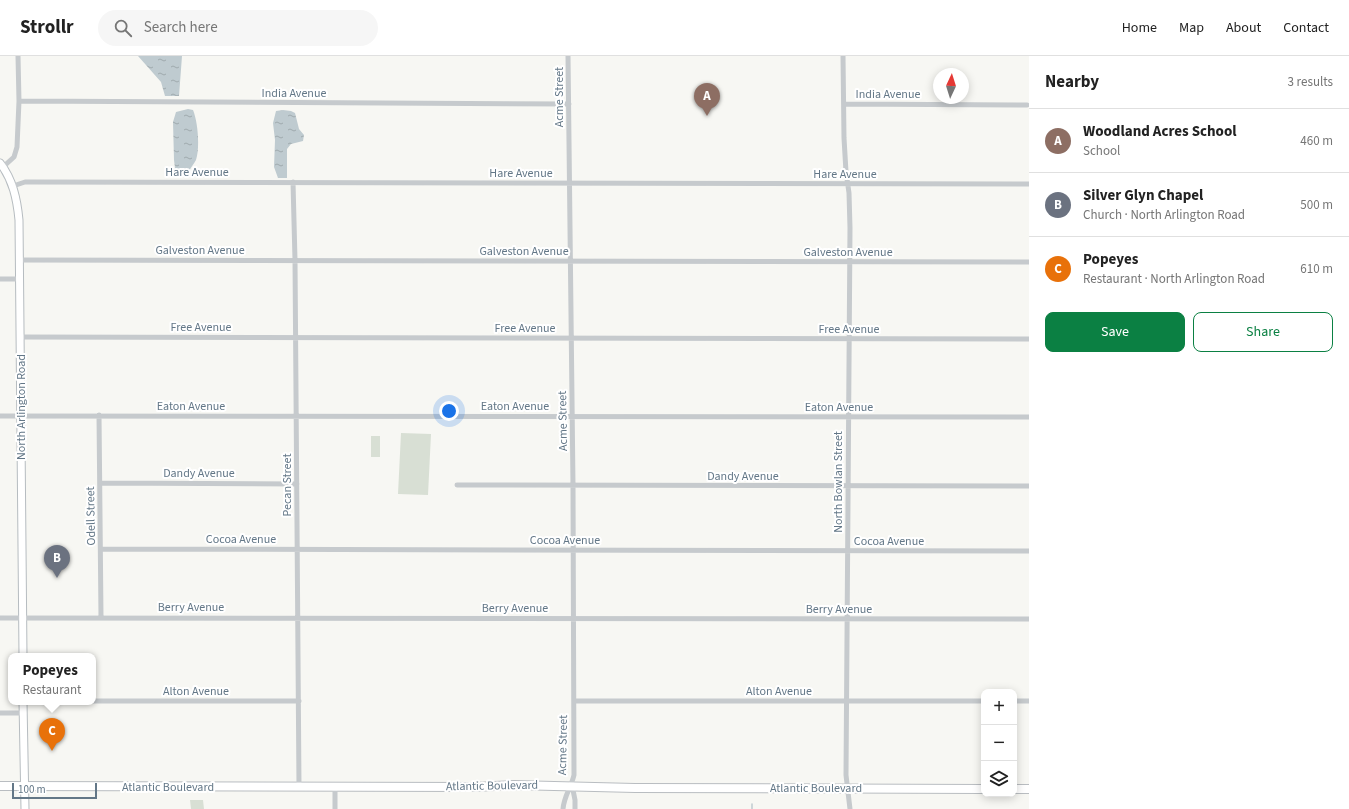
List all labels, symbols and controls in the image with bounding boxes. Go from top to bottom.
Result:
search box [98,10,378,46]
text: Strollr [20,14,74,41]
icon: search [112,17,134,39]
text: Search here [144,17,218,38]
text: Home [1122,18,1157,38]
text: Map [1179,18,1204,38]
text: About [1226,18,1261,38]
text: Contact [1283,18,1329,38]
street label: Acme Street [551,67,568,127]
north arrow [933,68,969,104]
text: Nearby [1045,70,1099,94]
text: 3 results [1288,73,1333,91]
pin: A [694,83,720,116]
street label: India Avenue [262,85,326,102]
street label: India Avenue [856,86,920,103]
text: Woodland Acres School [1083,121,1237,142]
text: A [1054,132,1062,150]
text: 460 m [1300,132,1333,150]
text: School [1083,142,1120,160]
street label: Hare Avenue [165,164,229,181]
street label: Hare Avenue [489,165,553,182]
street label: Hare Avenue [813,166,877,183]
text: Silver Glyn Chapel [1083,185,1203,206]
text: B [1054,196,1062,214]
text: 500 m [1300,196,1333,214]
text: Church · North Arlington Road [1083,206,1245,224]
street label: Galveston Avenue [155,242,245,259]
street label: Galveston Avenue [479,243,569,260]
street label: Galveston Avenue [803,244,893,261]
text: Popeyes [1083,249,1138,270]
text: C [1054,260,1062,278]
text: 610 m [1300,260,1333,278]
text: Restaurant · North Arlington Road [1083,270,1265,288]
button: Save [1045,312,1185,352]
button: Share [1193,312,1333,352]
street label: Free Avenue [170,319,232,336]
street label: Free Avenue [494,320,556,337]
street label: Free Avenue [818,321,880,338]
street label: North Arlington Road [13,354,30,460]
street label: Acme Street [554,391,572,451]
street label: Eaton Avenue [157,398,225,415]
street label: Eaton Avenue [481,398,549,415]
street label: Eaton Avenue [805,399,873,416]
your location [439,401,459,421]
street label: North Bowlan Street [830,431,847,533]
street label: Pecan Street [279,454,296,516]
street label: Dandy Avenue [163,465,235,482]
street label: Dandy Avenue [707,468,779,485]
street label: Odell Street [82,486,100,546]
street label: Cocoa Avenue [206,531,276,548]
street label: Cocoa Avenue [530,532,600,549]
street label: Cocoa Avenue [854,533,924,550]
pin: B [44,545,70,578]
street label: Berry Avenue [158,599,224,616]
street label: Berry Avenue [482,600,548,617]
street label: Berry Avenue [806,601,872,618]
popup [8,653,96,705]
text: Popeyes [23,660,78,681]
text: Restaurant [23,681,81,699]
street label: Alton Avenue [163,683,229,700]
street label: Alton Avenue [746,683,812,700]
map controls [981,689,1017,797]
button: + [981,689,1017,725]
street label: Acme Street [554,715,572,775]
pin: C [39,718,65,751]
button: − [981,725,1017,761]
button: layers [981,761,1017,797]
street label: Atlantic Boulevard [446,777,538,795]
street label: Atlantic Boulevard [122,779,214,796]
street label: Atlantic Boulevard [770,780,862,797]
scale bar [12,781,97,800]
text: 100 m [18,782,46,797]

